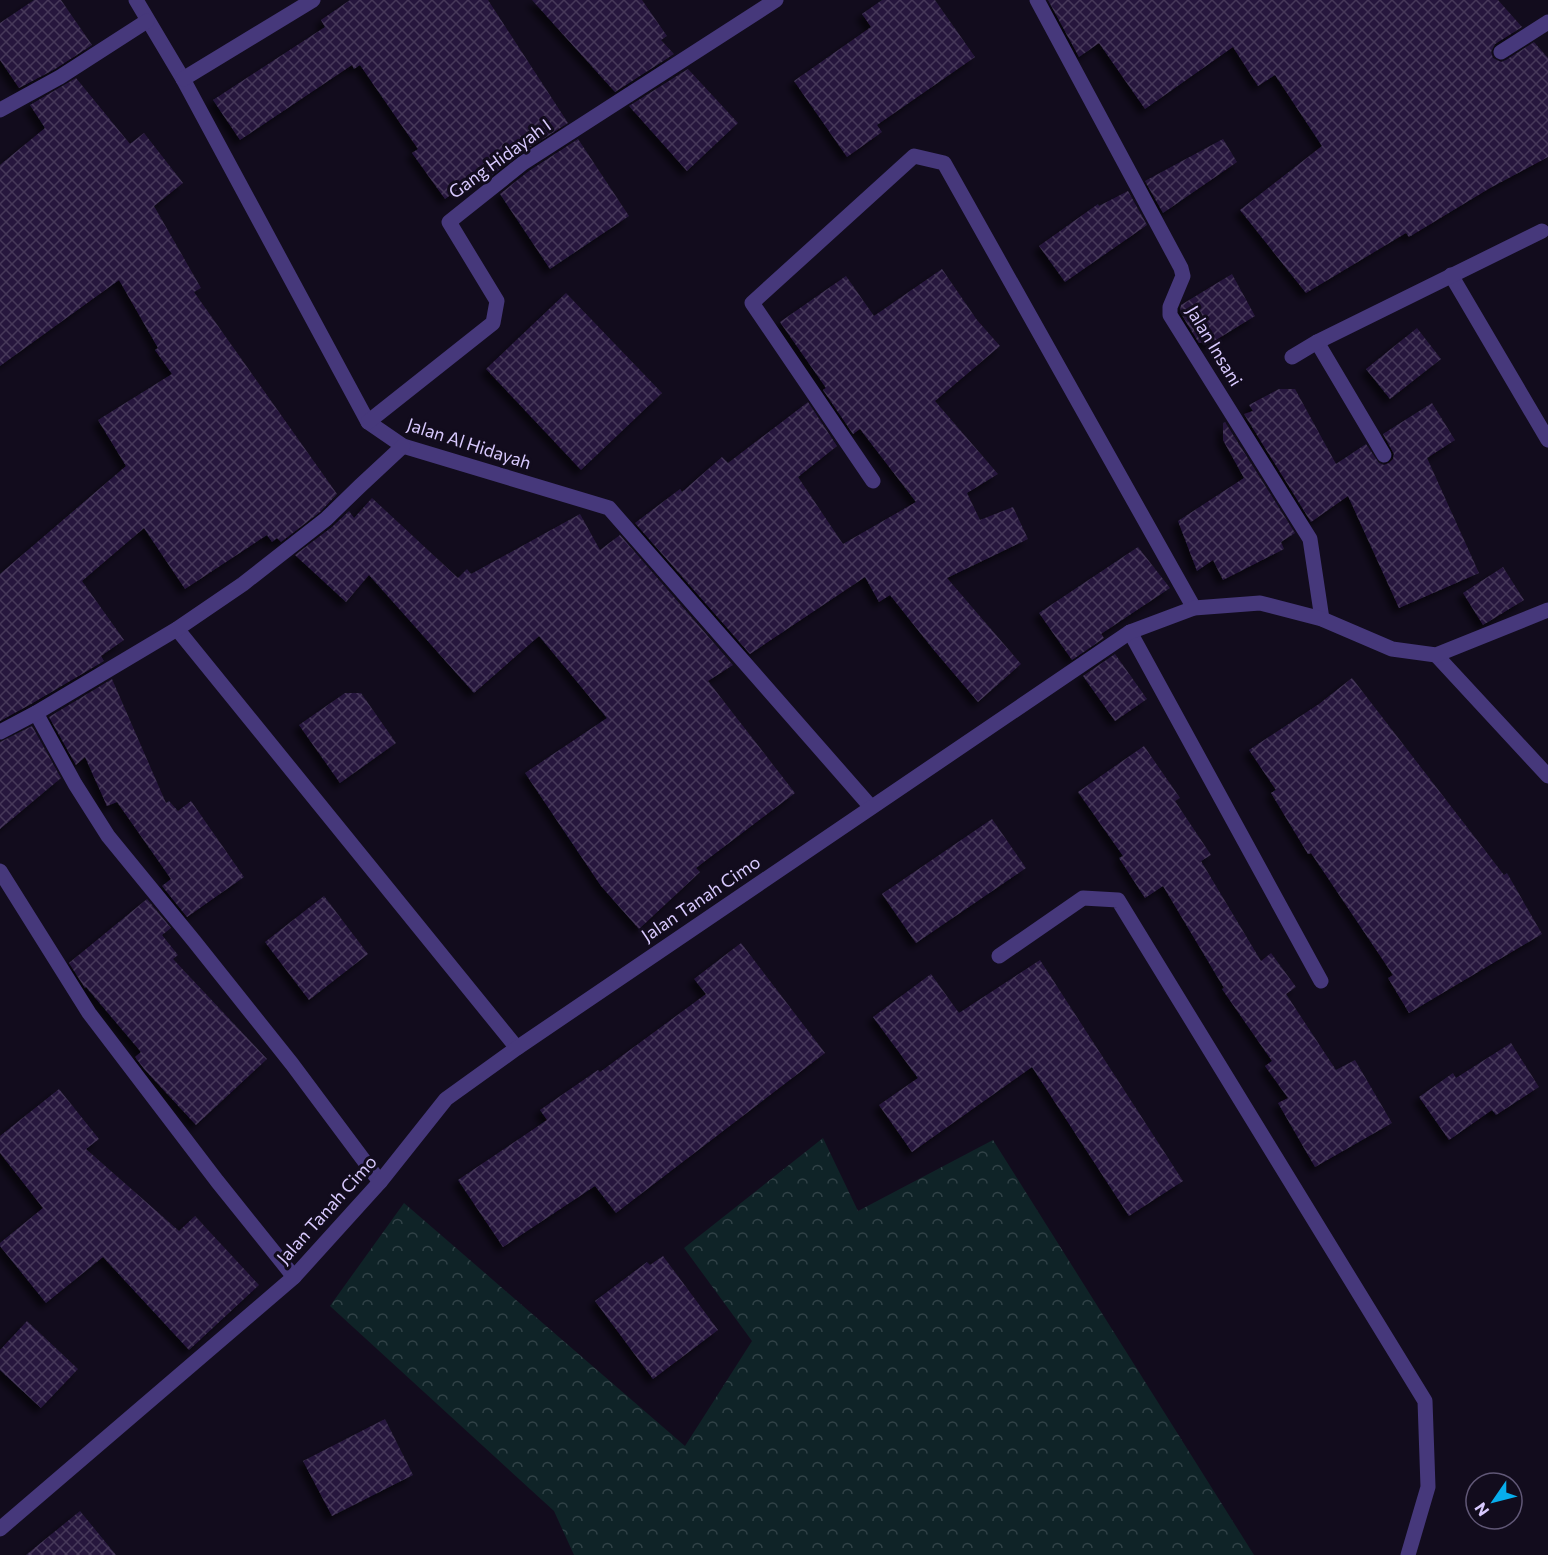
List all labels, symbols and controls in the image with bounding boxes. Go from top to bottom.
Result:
street label: Gang Hidayah I [444,114,555,203]
street label: Jalan Insani [1182,301,1248,390]
street label: Jalan Al Hidayah [404,413,534,474]
street label: Jalan Tanah Cimo [637,850,764,946]
street label: Jalan Tanah Cimo [272,1150,381,1268]
north arrow [1464,1471,1524,1531]
text: N [1470,1500,1493,1520]

